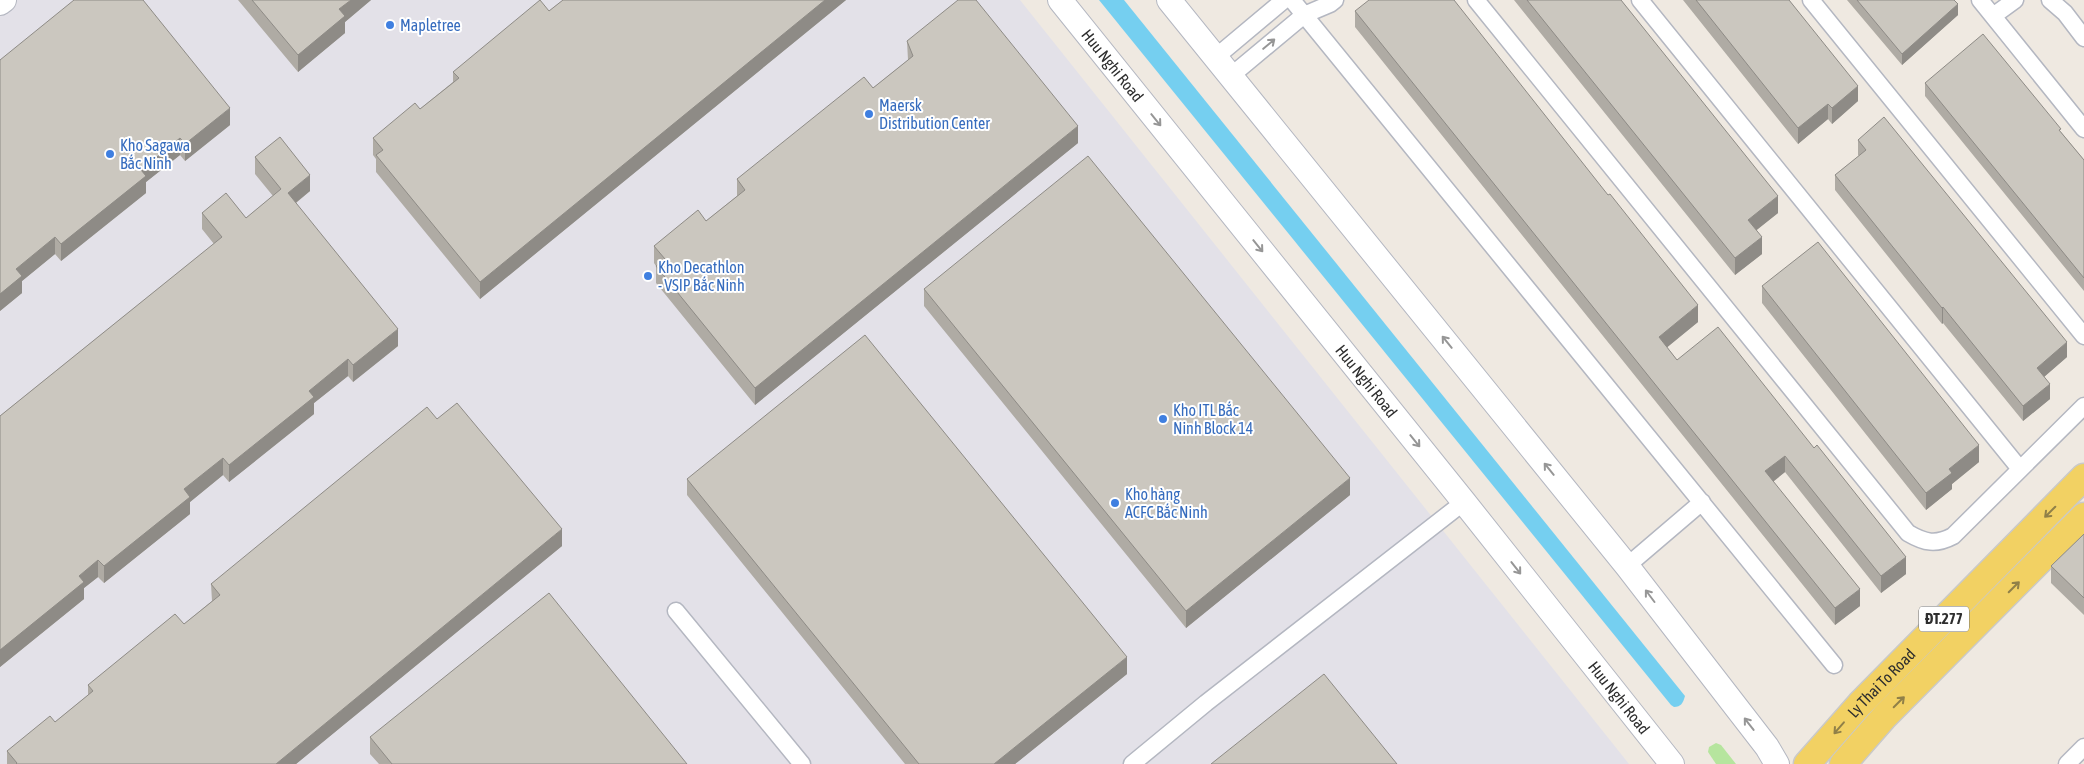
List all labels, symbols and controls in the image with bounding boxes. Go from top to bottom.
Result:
place label: Mapletree [400,16,461,35]
marker: Mapletree [384,19,396,31]
street label: Huu Nghi Road [1078,26,1147,105]
one-way arrow [1262,39,1275,50]
place label: Maersk Distribution Center [879,96,990,132]
marker: Maersk Distribution Center [863,108,875,120]
one-way arrow [1151,113,1162,126]
place label: Kho Sagawa Bắc Ninh [120,136,190,172]
marker: Kho Sagawa Bắc Ninh [104,148,116,160]
one-way arrow [1253,239,1264,252]
place label: Kho Decathlon - VSIP Bắc Ninh [658,258,745,294]
marker: Kho Decathlon - VSIP Bắc Ninh [642,270,654,282]
one-way arrow [1441,336,1452,349]
street label: Huu Nghi Road [1332,341,1401,421]
place label: Kho ITL Bắc Ninh Block 14 [1173,401,1253,437]
marker: Kho ITL Bắc Ninh Block 14 [1157,413,1169,425]
one-way arrow [1409,434,1420,447]
one-way arrow [1543,463,1554,476]
place label: Kho hàng ACFC Bắc Ninh [1125,485,1208,521]
marker: Kho hàng ACFC Bắc Ninh [1109,497,1121,509]
one-way arrow [2044,505,2056,517]
one-way arrow [1511,561,1522,574]
one-way arrow [2007,581,2019,593]
one-way arrow [1645,589,1655,603]
road number: ĐT.277 [1919,606,1969,632]
street label: Ly Thai To Road [1844,645,1919,721]
street label: Huu Nghi Road [1585,658,1653,737]
one-way arrow [1893,695,1905,708]
one-way arrow [1744,718,1755,731]
one-way arrow [1833,722,1844,735]

